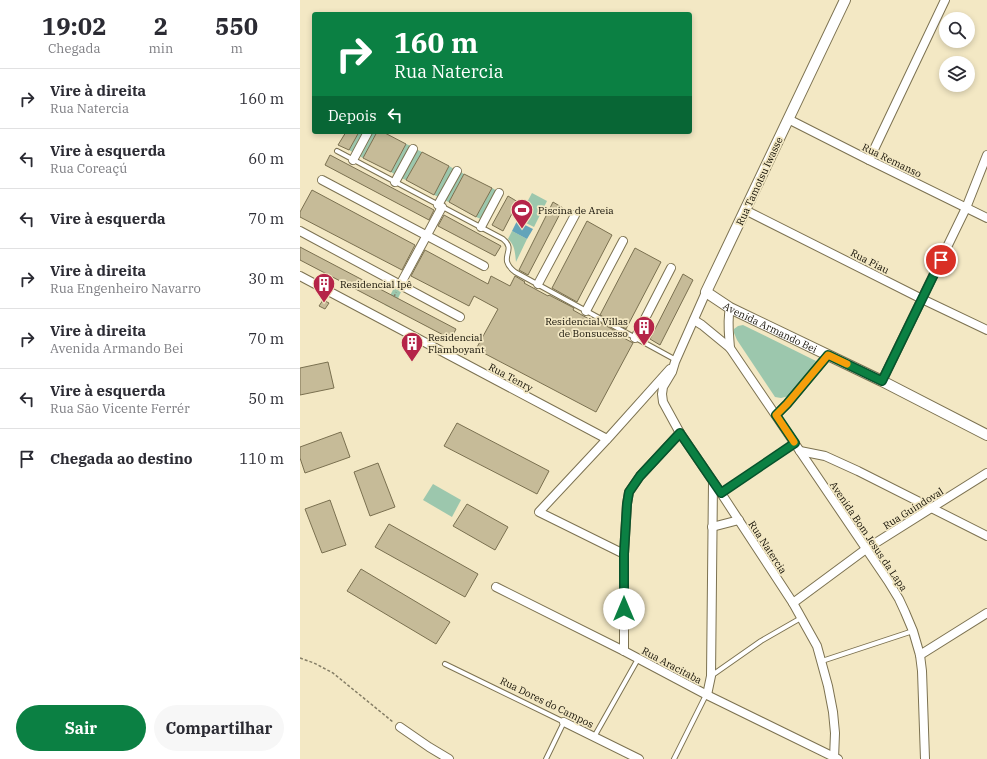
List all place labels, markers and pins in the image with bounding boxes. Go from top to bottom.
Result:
sports icon: Piscina de Areia [509,197,535,230]
place label: Piscina de Areia [538,204,614,217]
pin [924,243,958,277]
building icon: Residencial Ipê [311,271,337,304]
place label: Residencial Ipê [340,278,412,291]
building icon: Residencial Villas de Bonsucesso [631,314,657,347]
place label: Residencial Villas de Bonsucesso [545,315,628,340]
building icon: Residencial Flamboyant [399,330,425,363]
place label: Residencial Flamboyant [428,331,485,356]

